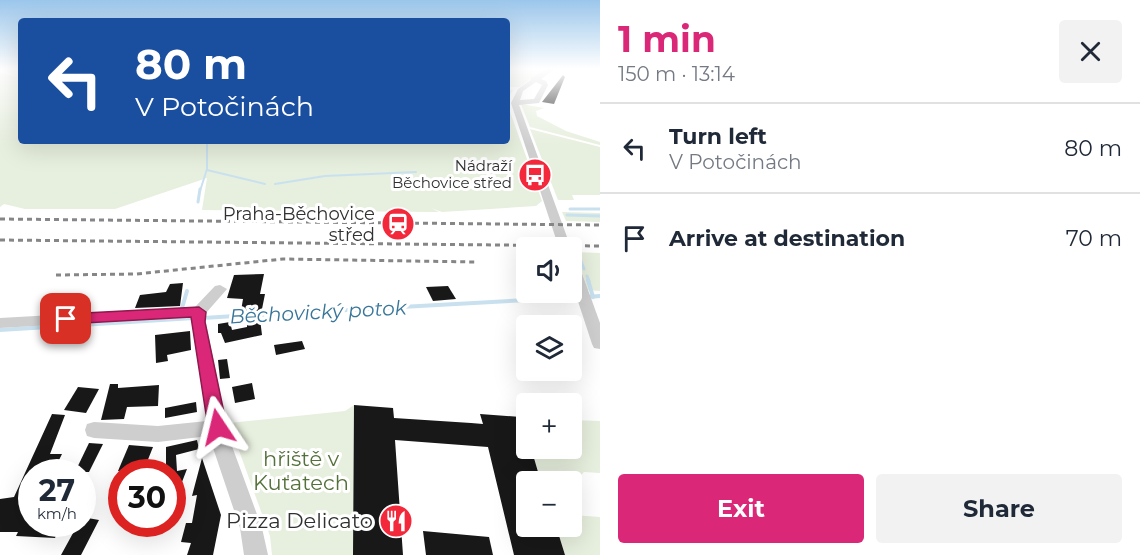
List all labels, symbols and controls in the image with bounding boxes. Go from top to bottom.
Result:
text: 1 min [618,17,716,61]
button: close [1059,20,1122,83]
text: 80 m [135,38,247,90]
icon: left [36,42,114,120]
text: 150 m · 13:14 [618,62,735,86]
text: V Potočinách [135,90,314,123]
text: Turn left [669,123,767,150]
icon: left [618,132,651,165]
text: 80 m [1064,135,1122,162]
text: V Potočinách [669,150,802,174]
place label: Nádraží Běchovice střed [392,156,513,192]
bus stop icon: Nádraží Běchovice střed [517,157,553,193]
place label: Praha-Běchovice střed [223,203,375,246]
station icon: Praha-Běchovice střed [380,206,416,242]
icon: arrive [618,222,651,255]
text: Arrive at destination [669,225,905,252]
text: 70 m [1066,225,1122,252]
map controls [516,237,582,537]
button: sound [516,237,582,303]
pin [40,293,91,344]
water label: Běchovický potok [229,295,408,329]
icon: arrive [49,302,82,335]
button: layers [516,315,582,381]
button: + [516,393,582,459]
position arrow [186,395,250,459]
park label: hřiště v Kuťatech [253,446,349,495]
speed limit sign: 30 [108,459,186,537]
button: − [516,471,582,537]
text: 27 [39,472,75,509]
button: Exit [618,474,864,543]
button: Share [876,474,1122,543]
restaurant icon: Pizza Delicato [378,503,414,539]
text: km/h [37,504,77,523]
place label: Pizza Delicato [226,508,373,533]

